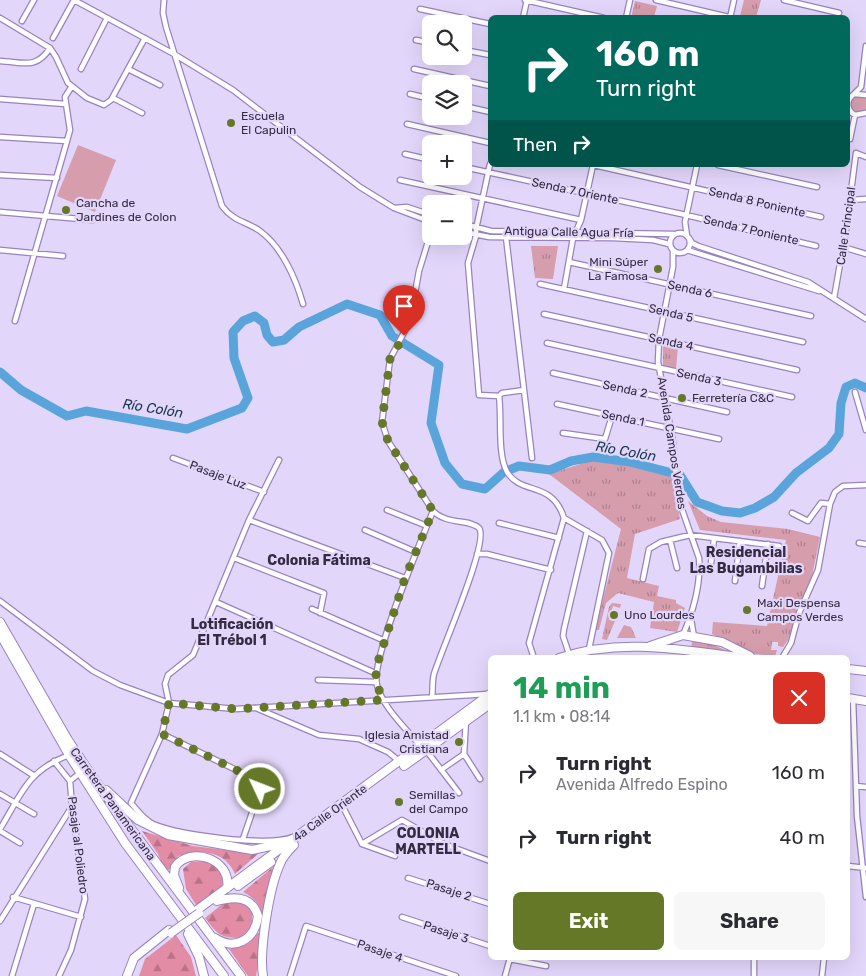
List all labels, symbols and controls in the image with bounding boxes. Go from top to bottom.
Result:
map controls [422,15,472,245]
button: search [422,15,472,65]
text: 160 m [596,33,700,75]
icon: right [513,35,578,100]
button: layers [422,75,472,125]
text: Turn right [596,75,696,102]
place label: Escuela El Capulin [241,109,296,137]
marker: Escuela El Capulin [225,117,237,129]
icon: right [567,130,595,158]
text: Then [513,133,557,156]
button: + [422,135,472,185]
street label: Senda 7 Oriente [530,175,620,207]
street label: Senda 8 Poniente [707,184,807,220]
street label: Calle Principal [834,186,858,266]
button: − [422,195,472,245]
place label: Cancha de Jardines de Colon [76,196,176,224]
marker: Cancha de Jardines de Colon [60,204,72,216]
street label: Senda 7 Poniente [702,212,800,248]
street label: Antigua Calle Agua Fría [504,224,634,240]
place label: Mini Súper La Famosa [588,255,648,283]
marker: Mini Súper La Famosa [652,263,664,275]
street label: Senda 6 [666,277,714,301]
pin [383,285,425,336]
icon: arrive [390,292,418,320]
street label: Senda 5 [647,301,695,325]
street label: Senda 4 [647,330,695,354]
street label: Senda 3 [675,365,723,389]
street label: Avenida Campos Verdes [655,376,689,510]
street label: Senda 2 [601,377,649,401]
place label: Ferretería C&C [692,391,774,405]
marker: Ferretería C&C [676,392,688,404]
water label: Río Colón [121,395,185,422]
street label: Senda 1 [600,407,646,429]
water label: Río Colón [594,438,658,465]
street label: Pasaje Luz [188,458,248,492]
district label: Residencial Las Bugambilias [690,544,803,577]
district label: Colonia Fátima [267,552,371,569]
place label: Maxi Despensa Campos Verdes [757,596,843,624]
marker: Maxi Despensa Campos Verdes [741,604,753,616]
place label: Uno Lourdes [624,608,695,622]
marker: Uno Lourdes [608,609,620,621]
district label: Lotificación El Trébol 1 [190,616,274,649]
text: 14 min [513,670,610,706]
button: close [773,672,825,724]
text: 1.1 km · 08:14 [513,707,610,726]
place label: Iglesia Amistad Cristiana [364,728,449,756]
marker: Iglesia Amistad Cristiana [453,736,465,748]
street label: Carretera Panamericana [67,745,159,863]
text: Turn right [556,752,651,775]
icon: right [513,759,541,787]
text: 160 m [772,761,825,784]
position arrow [233,762,285,814]
text: Avenida Alfredo Espino [556,775,728,794]
street label: 4a Calle Oriente [290,781,370,845]
place label: Semillas del Campo [409,788,468,816]
street label: Pasaje al Poliedro [65,796,91,894]
marker: Semillas del Campo [393,796,405,808]
icon: right [513,824,541,852]
district label: COLONIA MARTELL [395,825,461,858]
text: Turn right [556,826,651,849]
text: 40 m [780,826,825,849]
street label: Pasaje 2 [425,876,473,904]
button: Exit [513,892,664,950]
button: Share [674,892,825,950]
street label: Pasaje 3 [421,918,471,946]
street label: Pasaje 4 [355,937,405,965]

